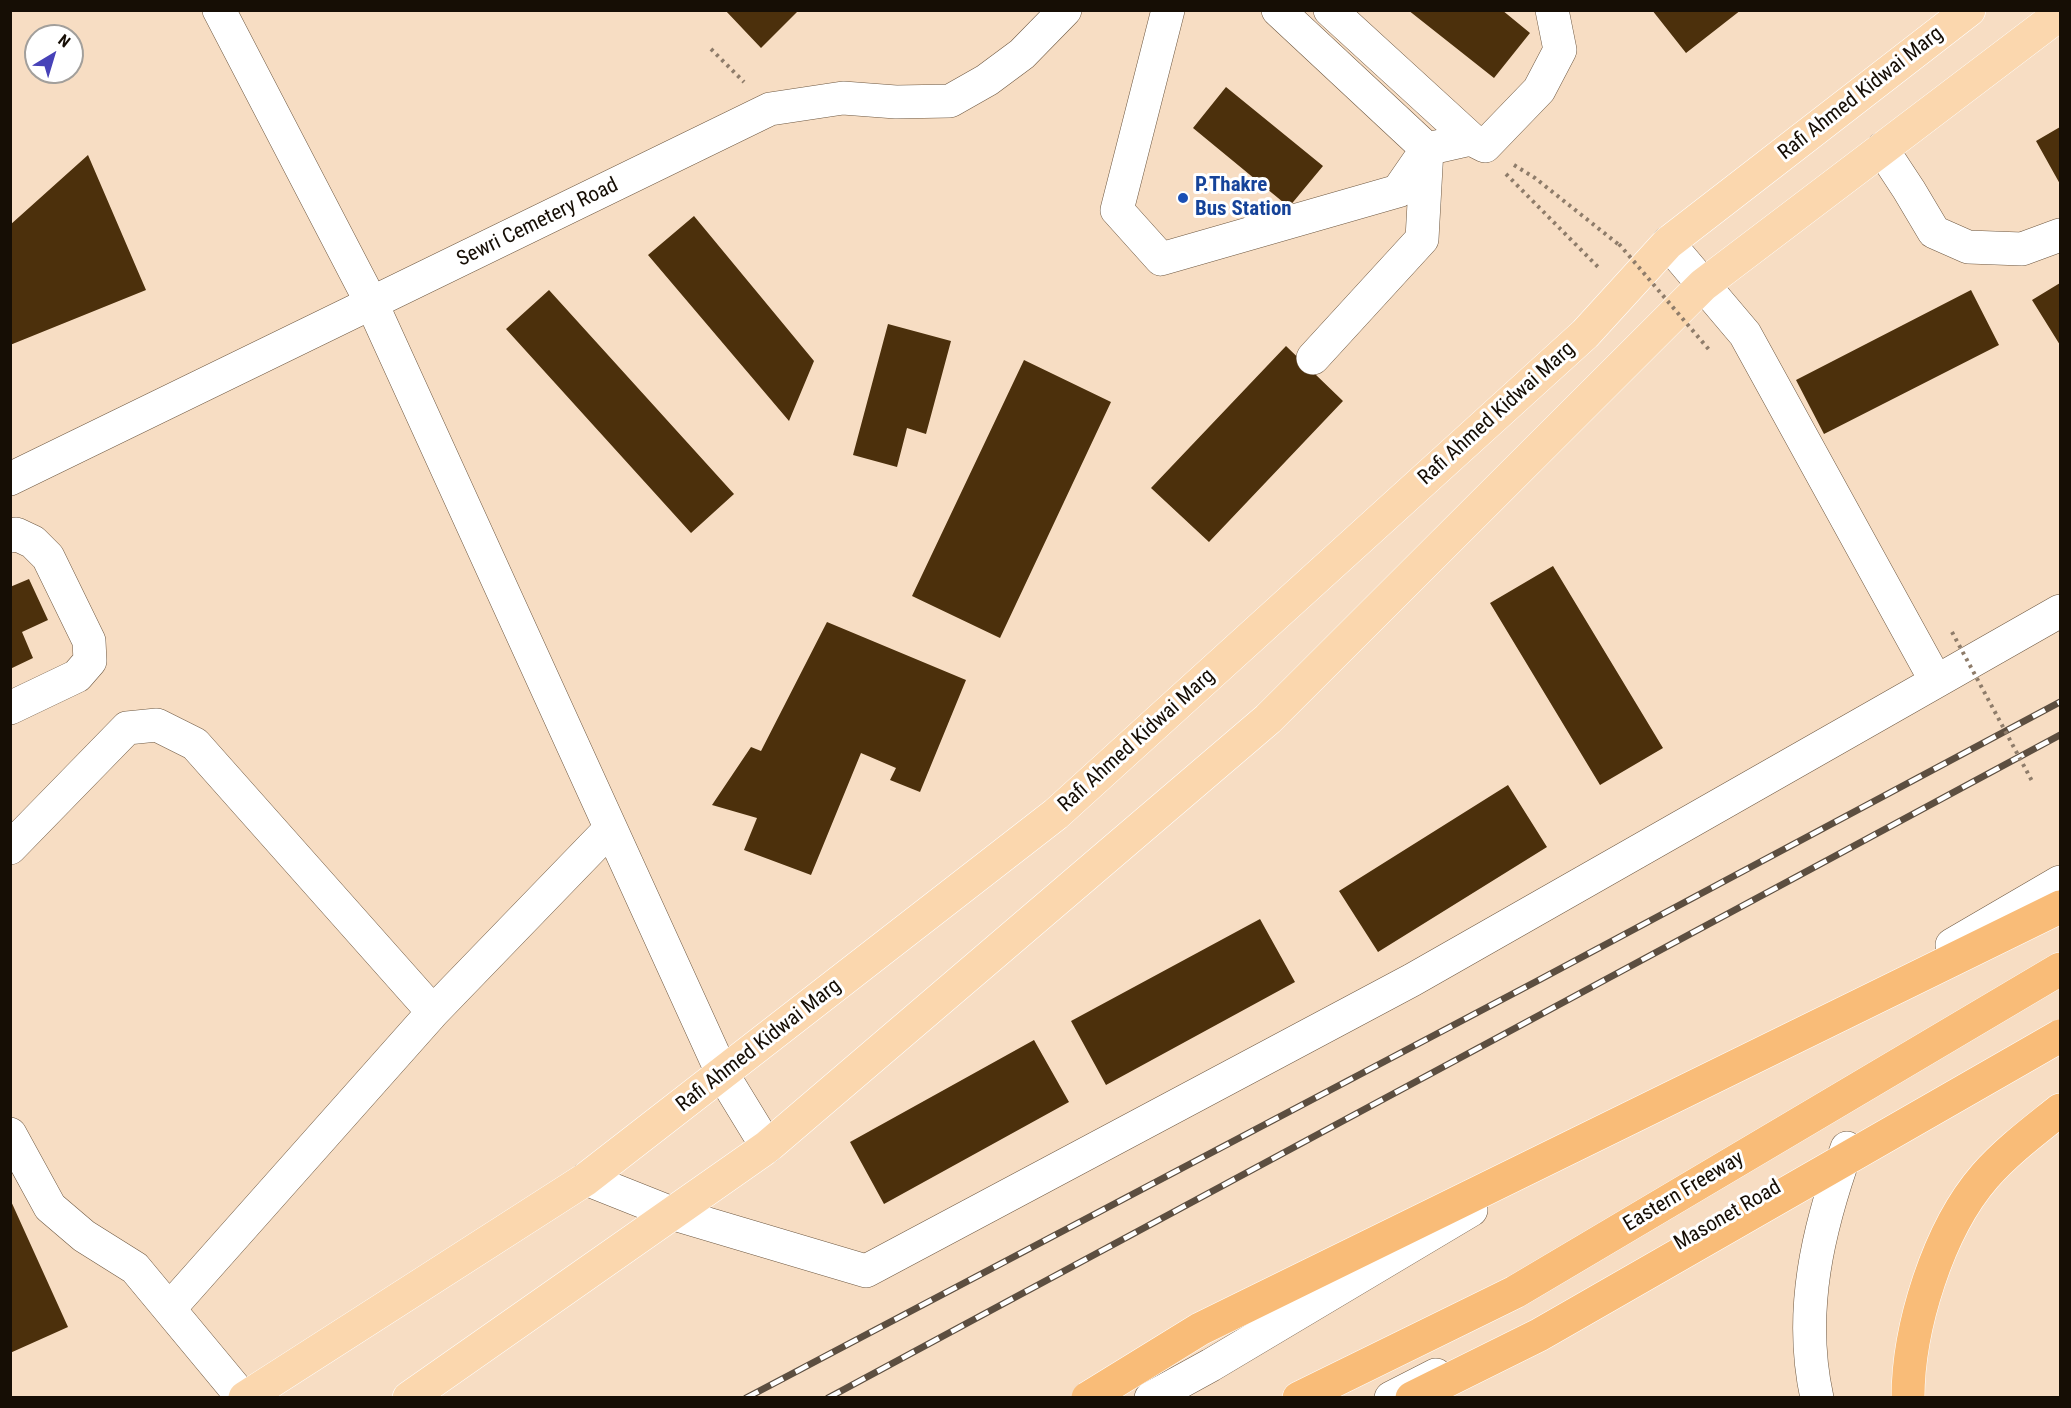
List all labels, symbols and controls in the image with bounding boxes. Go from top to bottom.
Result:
street label: Rafi Ahmed Kidwai Marg [1774,22,1948,166]
north arrow [24,24,84,84]
text: N [54,30,74,51]
street label: Sewri Cemetery Road [453,173,623,273]
place label: P.Thakre Bus Station [1195,173,1292,223]
marker: P.Thakre Bus Station [1176,191,1190,205]
street label: Rafi Ahmed Kidwai Marg [1414,337,1580,491]
street label: Rafi Ahmed Kidwai Marg [1054,664,1220,818]
street label: Rafi Ahmed Kidwai Marg [672,974,846,1118]
street label: Eastern Freeway [1619,1146,1749,1238]
street label: Masonet Road [1670,1175,1786,1257]

